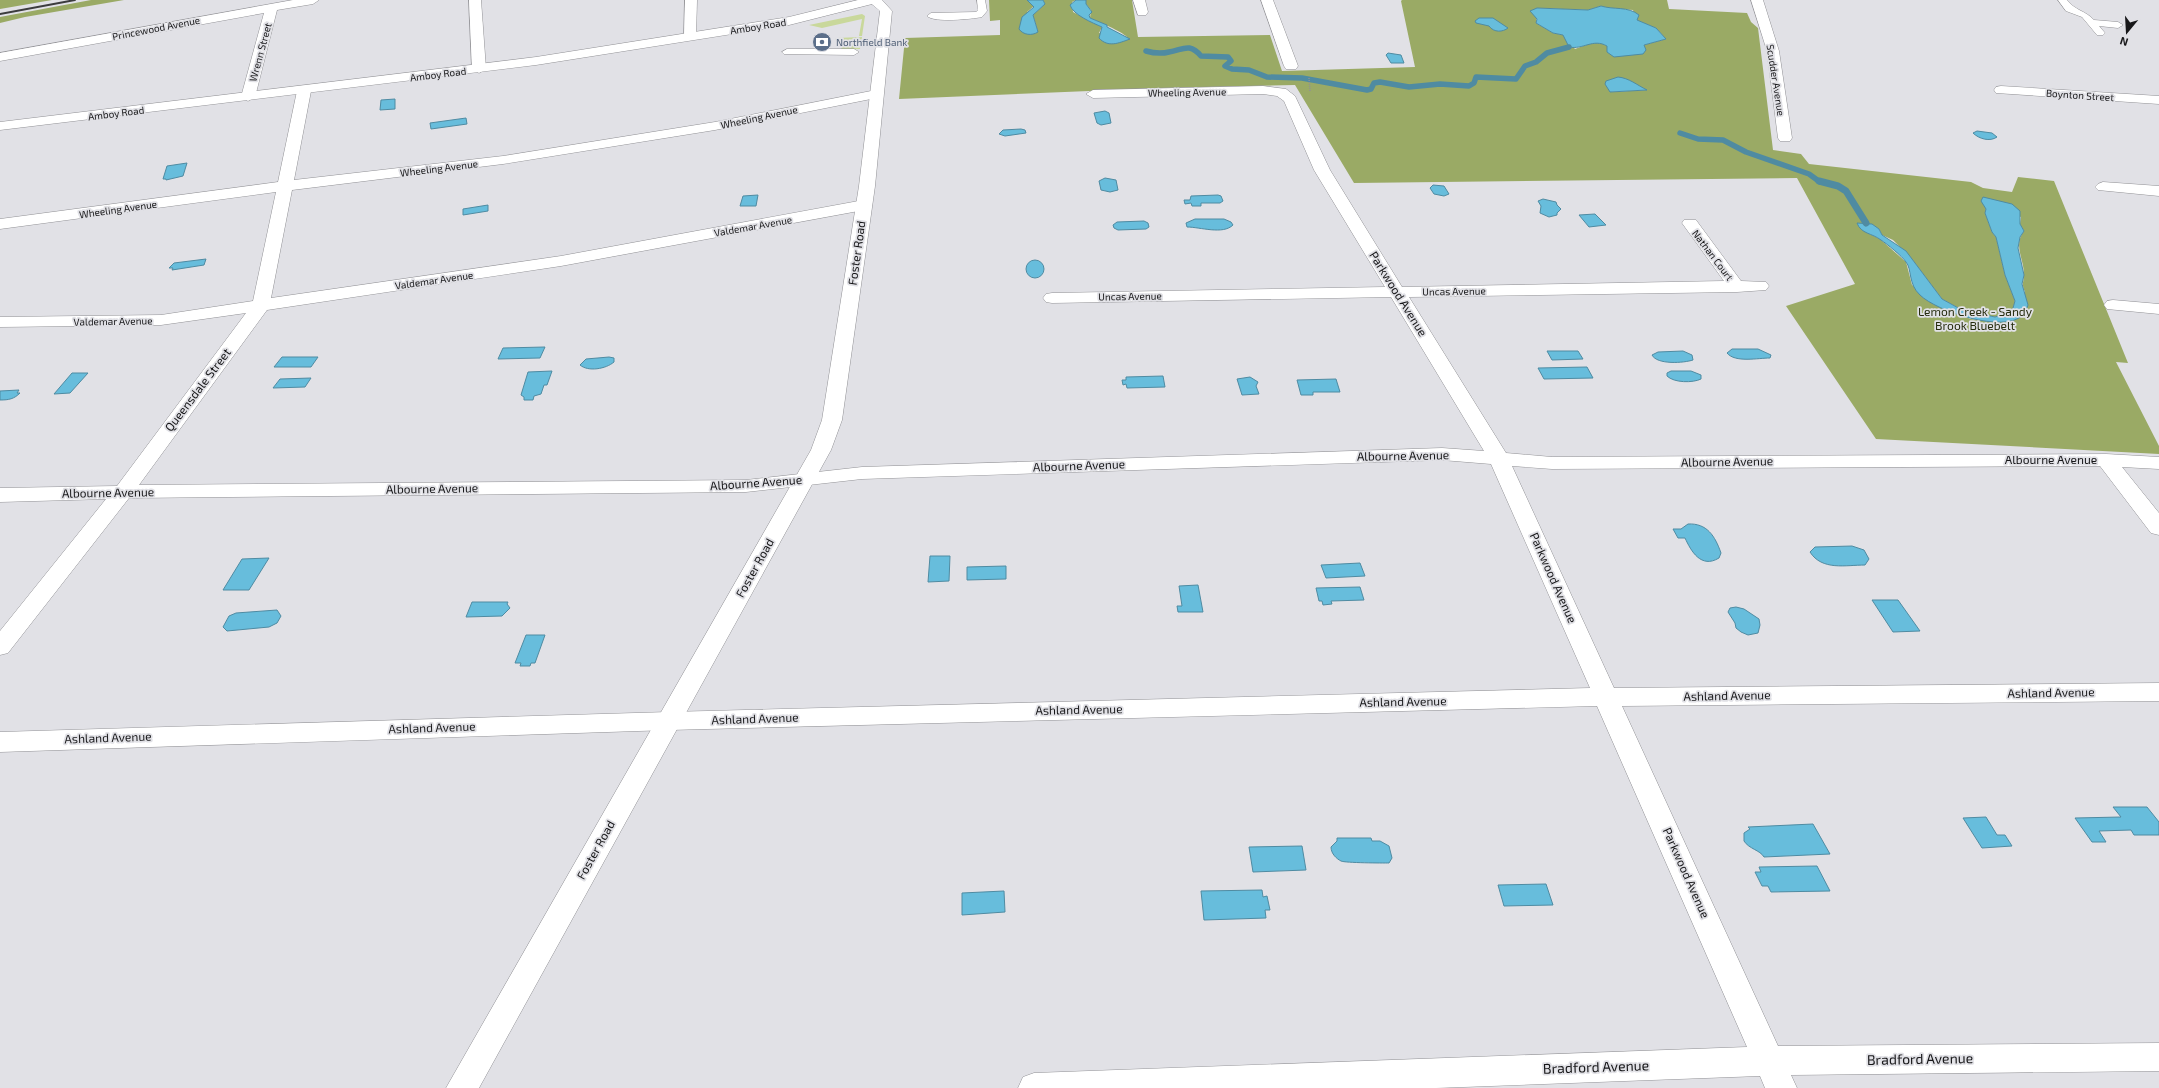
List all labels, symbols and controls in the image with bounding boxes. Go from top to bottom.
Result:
north arrow [2107,12,2147,52]
street label: Princewood Avenue [111,14,201,42]
street label: Amboy Road [729,16,787,36]
street label: Wrenn Street [246,21,274,83]
bank icon: Northfield Bank [811,31,833,53]
text: N [2118,35,2130,49]
place label: Northfield Bank [836,36,907,48]
street label: Scudder Avenue [1764,43,1788,117]
street label: Amboy Road [409,65,467,83]
street label: Wheeling Avenue [1148,85,1226,99]
street label: Boynton Street [2046,87,2115,103]
street label: Wheeling Avenue [719,103,799,131]
street label: Amboy Road [87,104,145,122]
street label: Wheeling Avenue [399,157,479,179]
street label: Wheeling Avenue [78,198,158,220]
street label: Valdemar Avenue [713,213,793,239]
street label: Foster Road [845,220,867,286]
street label: Nathan Court [1690,227,1736,283]
street label: Parkwood Avenue [1367,248,1431,339]
street label: Valdemar Avenue [394,269,474,291]
street label: Uncas Avenue [1422,284,1486,298]
street label: Uncas Avenue [1098,289,1162,303]
park label: Lemon Creek - Sandy Brook Bluebelt [1918,304,2033,332]
street label: Valdemar Avenue [73,314,153,328]
street label: Queensdale Street [161,345,234,434]
street label: Albourne Avenue [1357,447,1449,463]
street label: Albourne Avenue [2005,452,2097,466]
street label: Albourne Avenue [1681,453,1773,469]
street label: Albourne Avenue [1033,456,1125,474]
street label: Albourne Avenue [709,472,802,492]
street label: Albourne Avenue [386,480,478,496]
street label: Albourne Avenue [62,484,154,500]
street label: Parkwood Avenue [1528,530,1580,625]
street label: Foster Road [732,536,776,599]
street label: Ashland Avenue [2007,684,2095,700]
street label: Ashland Avenue [1683,687,1771,703]
street label: Ashland Avenue [1359,693,1447,709]
street label: Ashland Avenue [1035,701,1123,717]
street label: Ashland Avenue [711,709,799,727]
street label: Ashland Avenue [388,718,476,736]
street label: Ashland Avenue [64,728,152,746]
street label: Foster Road [573,818,617,881]
street label: Parkwood Avenue [1661,825,1713,920]
street label: Bradford Avenue [1867,1049,1973,1068]
street label: Bradford Avenue [1543,1056,1649,1077]

